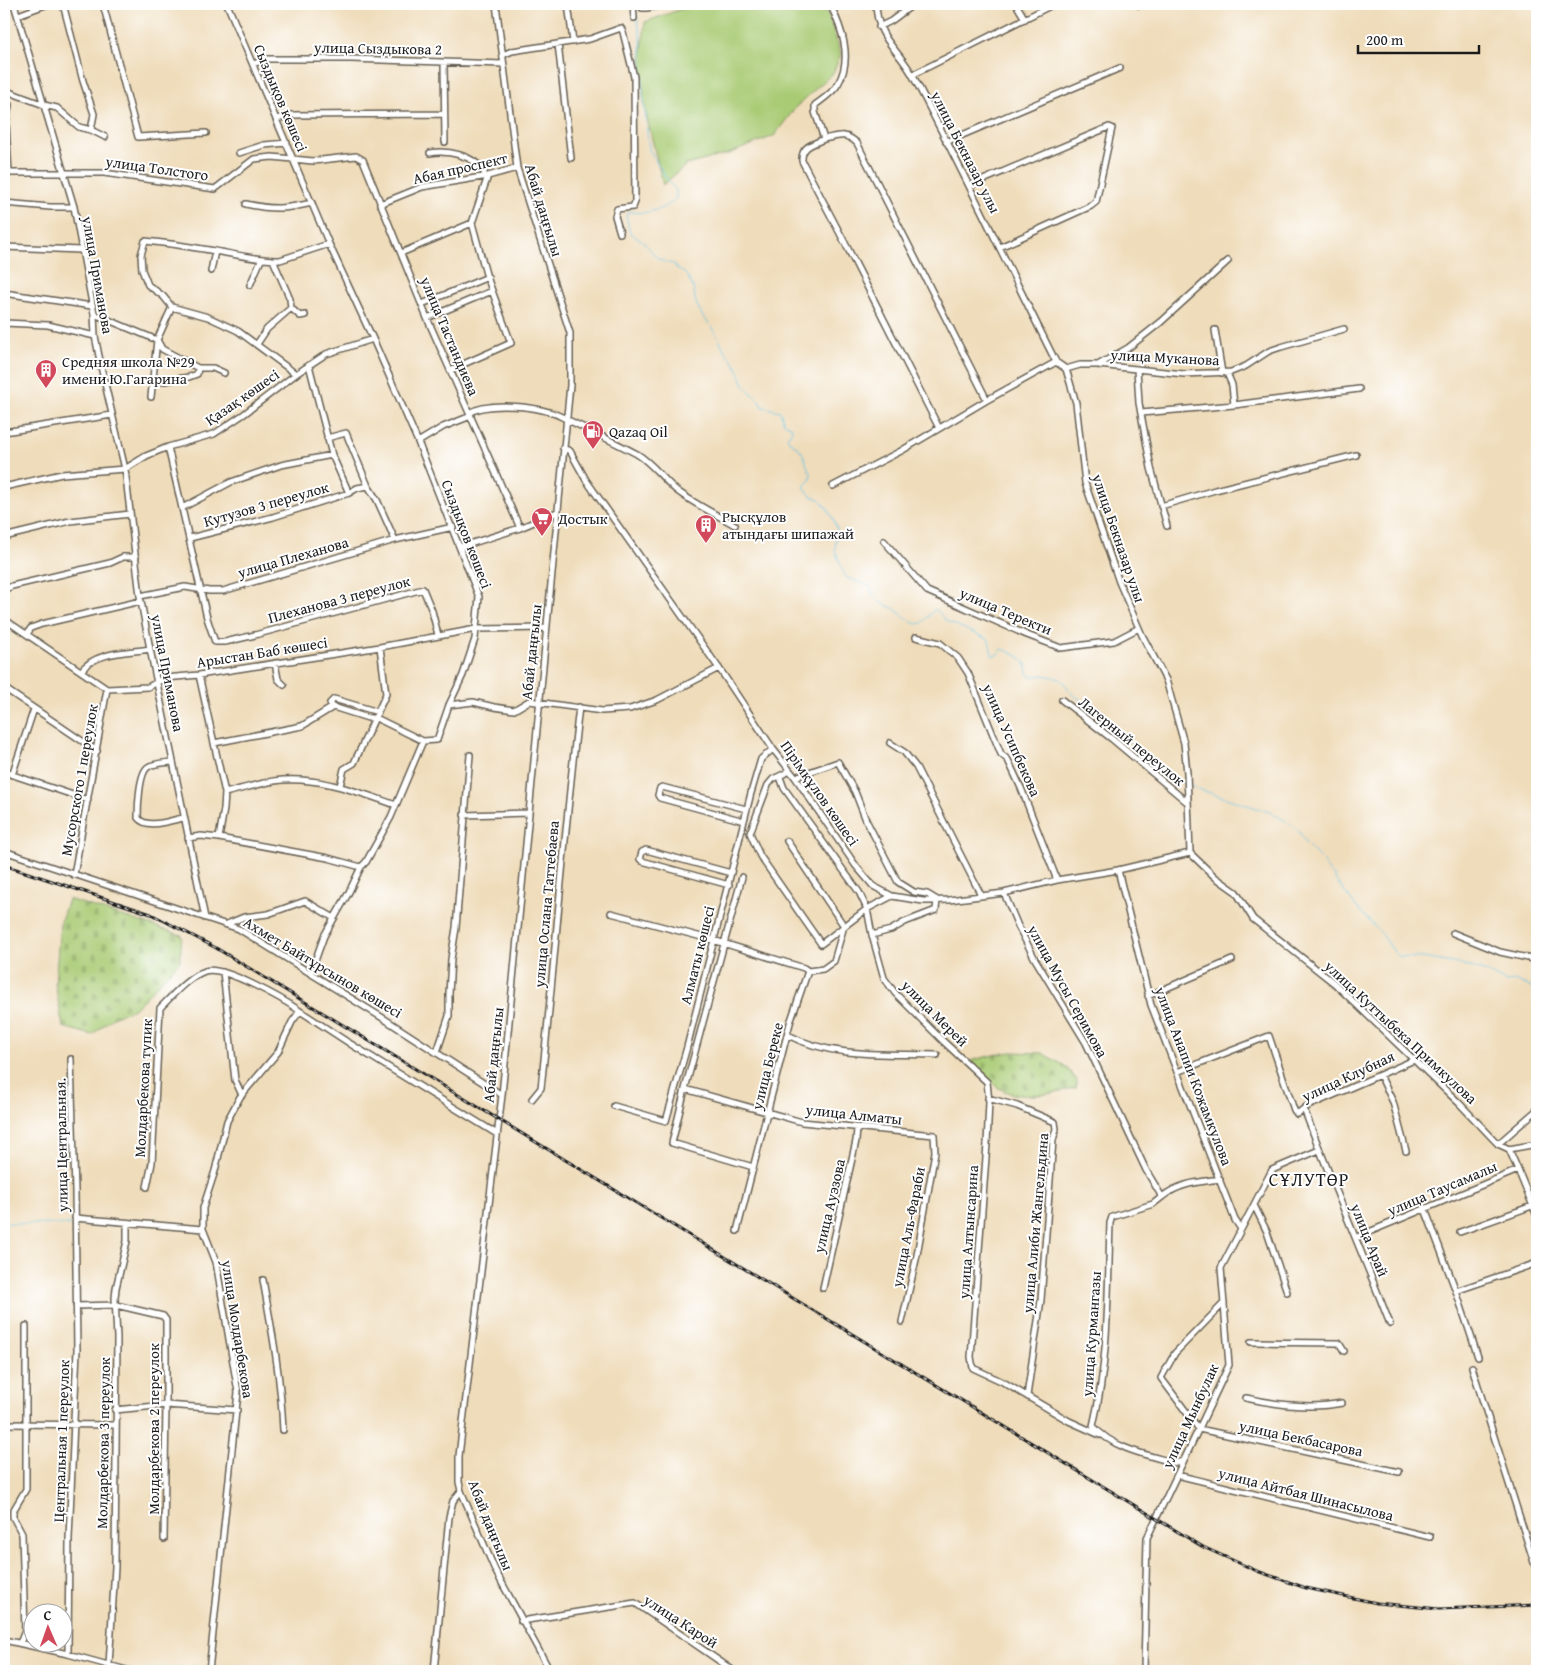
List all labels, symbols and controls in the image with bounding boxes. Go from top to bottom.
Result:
scale bar [1358,22,1480,54]
text: 200 m [1366,29,1404,50]
street label: улица Сыздыкова 2 [313,36,442,60]
street label: Сыздықов көшесі [249,41,313,155]
street label: улица Бекназар улы [926,86,1006,217]
street label: Абая проспект [411,147,510,189]
street label: улица Толстого [103,150,210,186]
street label: Абай даңғылы [520,161,568,259]
street label: улица Приманова [77,214,119,336]
street label: улица Тастандиева [415,272,485,400]
street label: улица Муканова [1109,344,1221,370]
place label: Средняя школа №29 имени Ю.Гагарина [62,351,195,389]
building icon: Средняя школа №29 имени Ю.Гагарина [34,358,58,389]
street label: Қазақ көшесі [201,364,283,430]
fuel station icon: Qazaq Oil [581,419,605,450]
place label: Qazaq Oil [609,421,668,442]
street label: улица Бекназар улы [1087,470,1151,605]
street label: Кутузов 3 переулок [201,476,331,532]
street label: Сыздықов көшесі [437,477,497,591]
supermarket icon: Достык [530,506,554,537]
place label: Рысқұлов атындағы шипажай [722,506,854,544]
place label: Достык [557,508,608,529]
building icon: Рысқұлов атындағы шипажай [694,513,718,544]
street label: улица Плеханова [234,531,352,583]
street label: Плеханова 3 переулок [266,570,413,628]
street label: улица Теректи [956,582,1055,640]
street label: Абай даңғылы [516,603,547,701]
street label: улица Приманова [146,612,190,734]
street label: Арыстан Баб көшесі [195,631,329,673]
street label: улица Усипбекова [977,679,1047,801]
street label: Лагерный переулок [1074,691,1190,791]
street label: Мусорского 1 переулок [55,702,103,858]
street label: Пірімқұлов көшесі [776,736,864,850]
street label: улица Ослана Таттебаева [528,819,564,989]
street label: Алматы көшесі [675,903,719,1007]
street label: Ахмет Байтұрсынов көшесі [240,911,406,1023]
street label: улица Мусы Серимова [1022,920,1114,1062]
street label: улица Куттыбека Примкулова [1319,955,1483,1109]
street label: улица Мерей [896,974,973,1051]
street label: улица Анапии Кожамкулова [1150,983,1238,1169]
street label: Абай даңғылы [478,1006,509,1104]
street label: Молдарбекова тупик [129,1018,157,1158]
street label: улица Береке [746,1020,788,1113]
street label: улица Клубная [1297,1045,1398,1107]
street label: улица Центральная. [49,1078,73,1213]
street label: улица Алматы [804,1098,904,1130]
street label: улица Алиби Жангельдина [1017,1131,1053,1315]
street label: улица Таусамалы [1383,1155,1501,1221]
street label: улица Ауэзова [808,1156,850,1256]
street label: улица Алтынсарина [953,1163,983,1301]
street label: улица Аль-Фараби [886,1165,930,1290]
district label: СҰЛУТӨР [1269,1166,1349,1193]
street label: улица Арай [1345,1199,1394,1280]
street label: улица Молдарбекова [217,1257,259,1400]
street label: улица Курмангазы [1076,1270,1106,1398]
street label: Молдарбекова 2 переулок [143,1343,164,1515]
street label: Молдарбекова 3 переулок [91,1357,115,1529]
street label: Центральная 1 переулок [48,1359,74,1523]
street label: улица Мынбулак [1156,1360,1224,1473]
street label: улица Бекбасарова [1236,1414,1366,1462]
street label: улица Айтбая Шинасылова [1215,1462,1397,1526]
street label: Абай даңғылы [463,1477,519,1574]
street label: улица Карой [639,1589,722,1653]
north arrow [22,1602,72,1652]
text: С [43,1605,52,1625]

